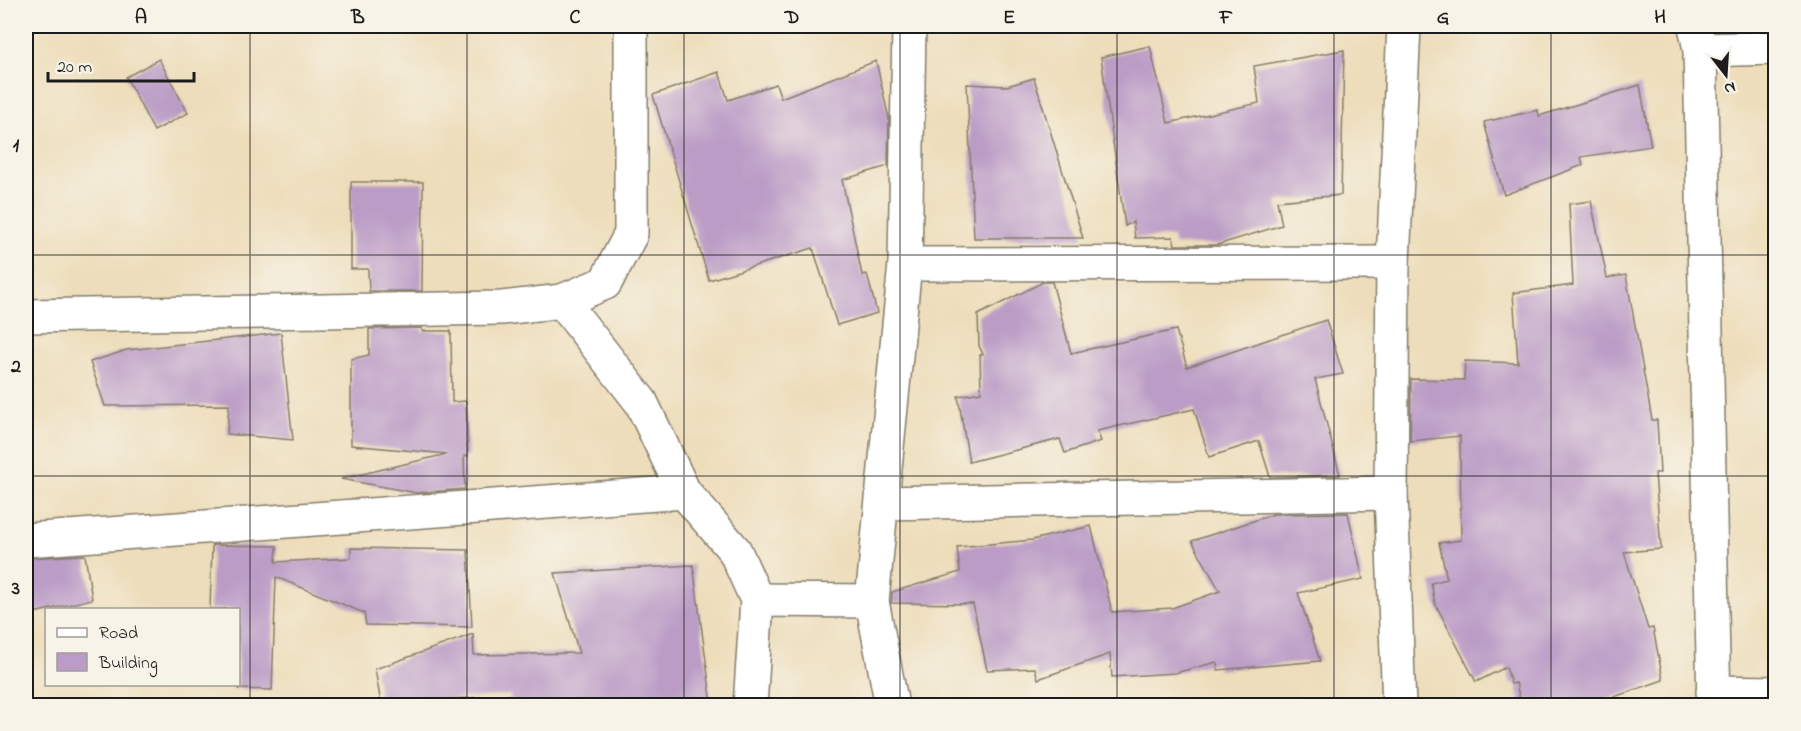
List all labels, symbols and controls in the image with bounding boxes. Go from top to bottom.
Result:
text: A [135,4,147,33]
text: B [350,4,365,33]
text: C [570,4,581,33]
text: D [784,4,799,33]
text: E [1003,4,1015,33]
text: F [1219,4,1233,33]
text: G [1437,4,1450,33]
text: H [1654,4,1666,33]
scale bar [48,45,194,83]
north arrow [1696,45,1756,105]
text: 20 m [57,55,92,81]
text: N [1721,74,1738,101]
text: 1 [13,132,20,161]
text: 2 [10,353,21,382]
text: 3 [11,575,20,604]
legend [45,608,240,686]
text: Road [99,621,138,647]
text: Building [98,651,158,678]

